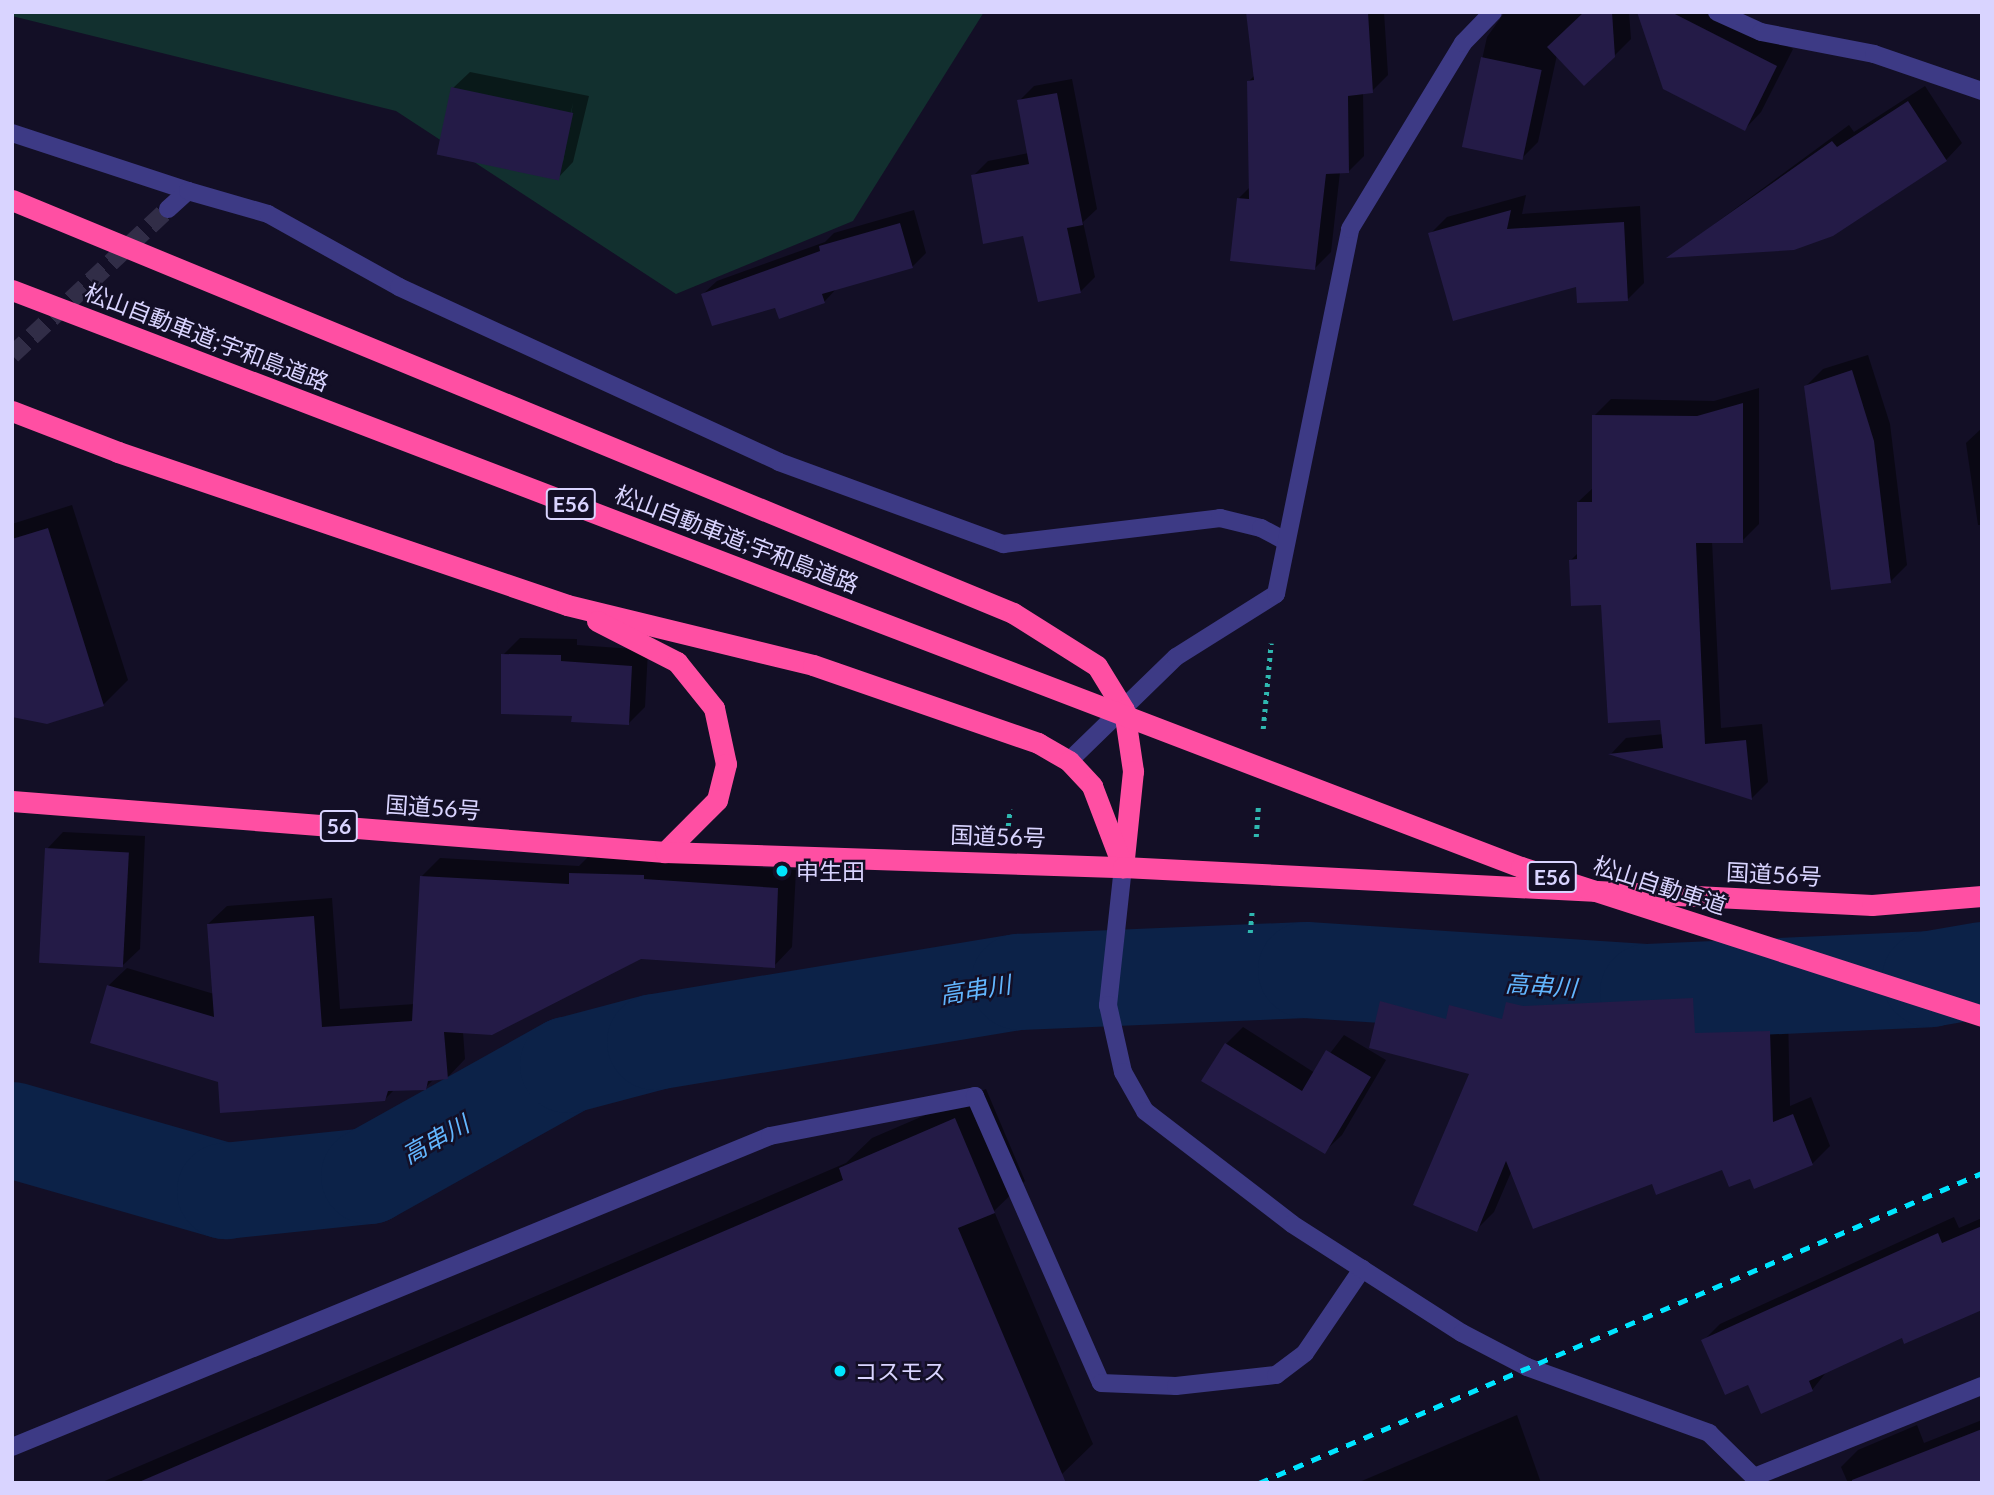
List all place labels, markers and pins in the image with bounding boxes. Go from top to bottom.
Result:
place label: 申生田 [796,857,865,885]
marker: 申生田 [774,863,790,879]
place label: コスモス [854,1357,946,1385]
marker: コスモス [832,1363,848,1379]

